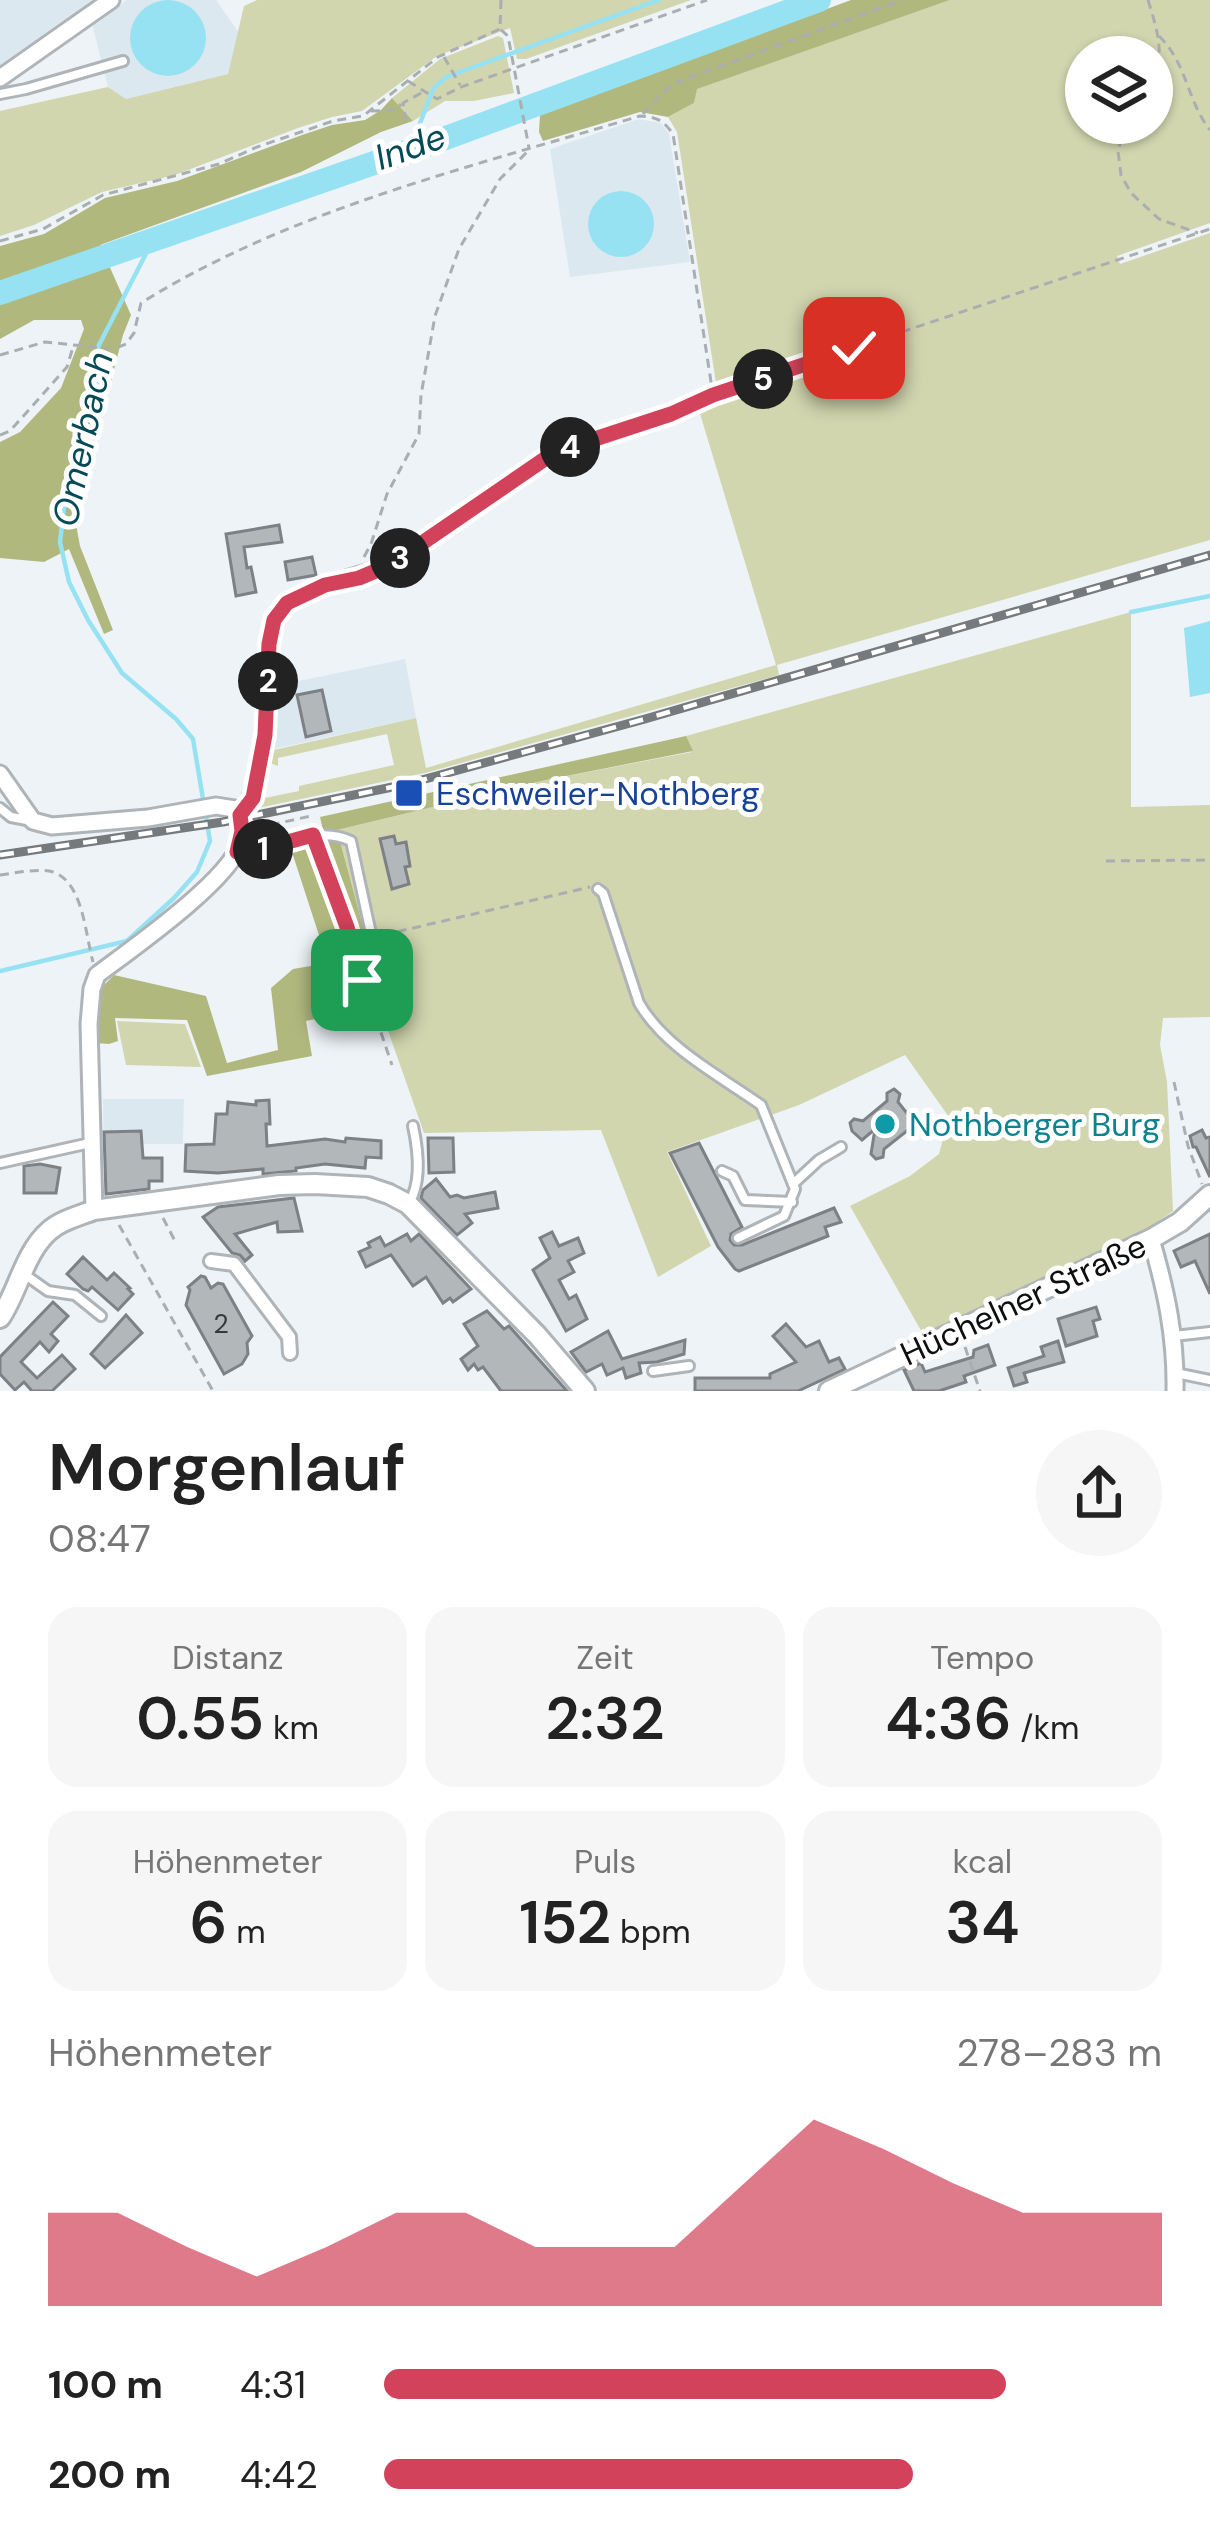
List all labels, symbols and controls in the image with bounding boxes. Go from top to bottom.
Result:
map controls [1065,36,1173,144]
button: layers [1065,36,1173,144]
water label: Inde [368,112,452,181]
pin [803,297,905,399]
icon: check [821,315,887,381]
water label: Omerbach [41,347,124,531]
pin: 5 [733,349,793,409]
text: 5 [753,357,773,400]
pin: 4 [540,417,600,477]
text: 4 [559,425,581,468]
pin: 3 [370,528,430,588]
text: 3 [390,536,410,579]
pin: 2 [238,651,298,711]
text: 2 [258,659,278,702]
place label: Eschweiler-Nothberg [436,772,760,815]
marker: Eschweiler-Nothberg [393,777,425,809]
pin: 1 [233,819,293,879]
text: 1 [257,827,269,870]
pin [311,929,413,1031]
icon: arrive [329,947,395,1013]
place label: Nothberger Burg [909,1103,1160,1146]
marker: Nothberger Burg [872,1111,898,1137]
street label: Hüchelner Straße [893,1224,1153,1375]
house number: 2 [213,1306,229,1341]
text: Morgenlauf [48,1425,406,1510]
button: share [1036,1430,1162,1556]
text: 08:47 [48,1513,151,1564]
text: Distanz [172,1636,283,1679]
text: Zeit [576,1636,634,1679]
text: Tempo [930,1636,1034,1679]
text: 0.55 [136,1679,264,1758]
text: 2:32 [545,1679,665,1758]
text: 4:36 [885,1679,1012,1758]
text: km [264,1706,319,1749]
text: /km [1012,1706,1079,1749]
text: Höhenmeter [133,1840,323,1883]
text: Puls [574,1840,636,1883]
text: kcal [953,1840,1012,1883]
text: 6 [190,1883,228,1962]
text: 152 [519,1883,611,1962]
text: 34 [945,1883,1019,1962]
text: m [228,1910,266,1953]
text: bpm [611,1910,691,1953]
text: Höhenmeter [48,2027,272,2078]
text: 278–283 m [957,2027,1162,2078]
text: 100 m [48,2359,163,2410]
text: 4:31 [240,2359,306,2410]
text: 200 m [48,2449,171,2500]
text: 4:42 [240,2449,318,2500]

